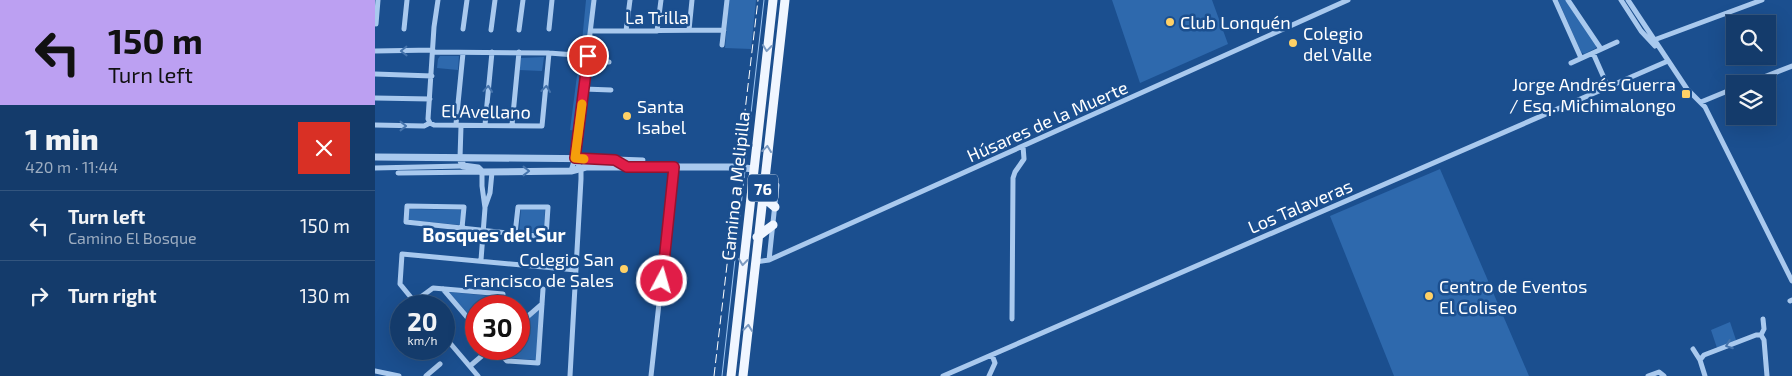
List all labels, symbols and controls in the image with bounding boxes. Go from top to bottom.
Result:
street label: La Trilla [625,6,689,28]
place label: Club Lonquén [1180,11,1291,33]
map controls [1726,15,1776,125]
button: search [1726,15,1776,65]
marker: Club Lonquén [1164,16,1176,28]
text: 150 m [108,19,203,61]
icon: left [25,20,90,85]
place label: Colegio del Valle [1303,22,1372,65]
pin [567,35,609,77]
marker: Colegio del Valle [1287,37,1299,49]
icon: arrive [574,42,602,70]
one-way arrow [762,45,773,53]
one-way arrow [400,46,408,56]
text: Turn left [108,61,193,87]
place label: Jorge Andrés Guerra / Esq. Michimalongo [1509,73,1676,116]
button: layers [1726,75,1776,125]
street label: Húsares de la Muerte [963,76,1131,166]
one-way arrow [482,85,493,93]
one-way arrow [540,85,551,93]
marker: Jorge Andrés Guerra / Esq. Michimalongo [1680,88,1692,100]
place label: Santa Isabel [637,95,687,138]
street label: El Avellano [441,99,531,123]
marker: Santa Isabel [621,110,633,122]
street label: Camino a Melipilla [716,110,754,262]
text: 1 min [25,120,99,156]
one-way arrow [399,121,407,131]
button: close [298,122,350,174]
one-way arrow [761,144,772,152]
text: 420 m · 11:44 [25,157,118,176]
one-way arrow [523,166,531,176]
road number: 76 [748,174,778,202]
street label: Los Talaveras [1244,174,1356,238]
text: Turn left [68,205,145,228]
icon: left [25,212,53,240]
text: 150 m [300,214,350,237]
district label: Bosques del Sur [422,223,566,246]
text: Camino El Bosque [68,228,197,247]
place label: Colegio San Francisco de Sales [464,248,614,291]
position arrow [635,254,687,306]
one-way arrow [738,258,749,266]
marker: Colegio San Francisco de Sales [618,263,630,275]
place label: Centro de Eventos El Coliseo [1439,275,1587,318]
icon: right [25,282,53,310]
text: Turn right [68,284,156,307]
text: 130 m [300,284,350,307]
marker: Centro de Eventos El Coliseo [1423,290,1435,302]
speed limit sign: 30 [465,295,530,360]
text: 20 [407,306,438,336]
one-way arrow [742,323,753,331]
text: km/h [408,333,437,347]
one-way arrow [1725,339,1734,349]

